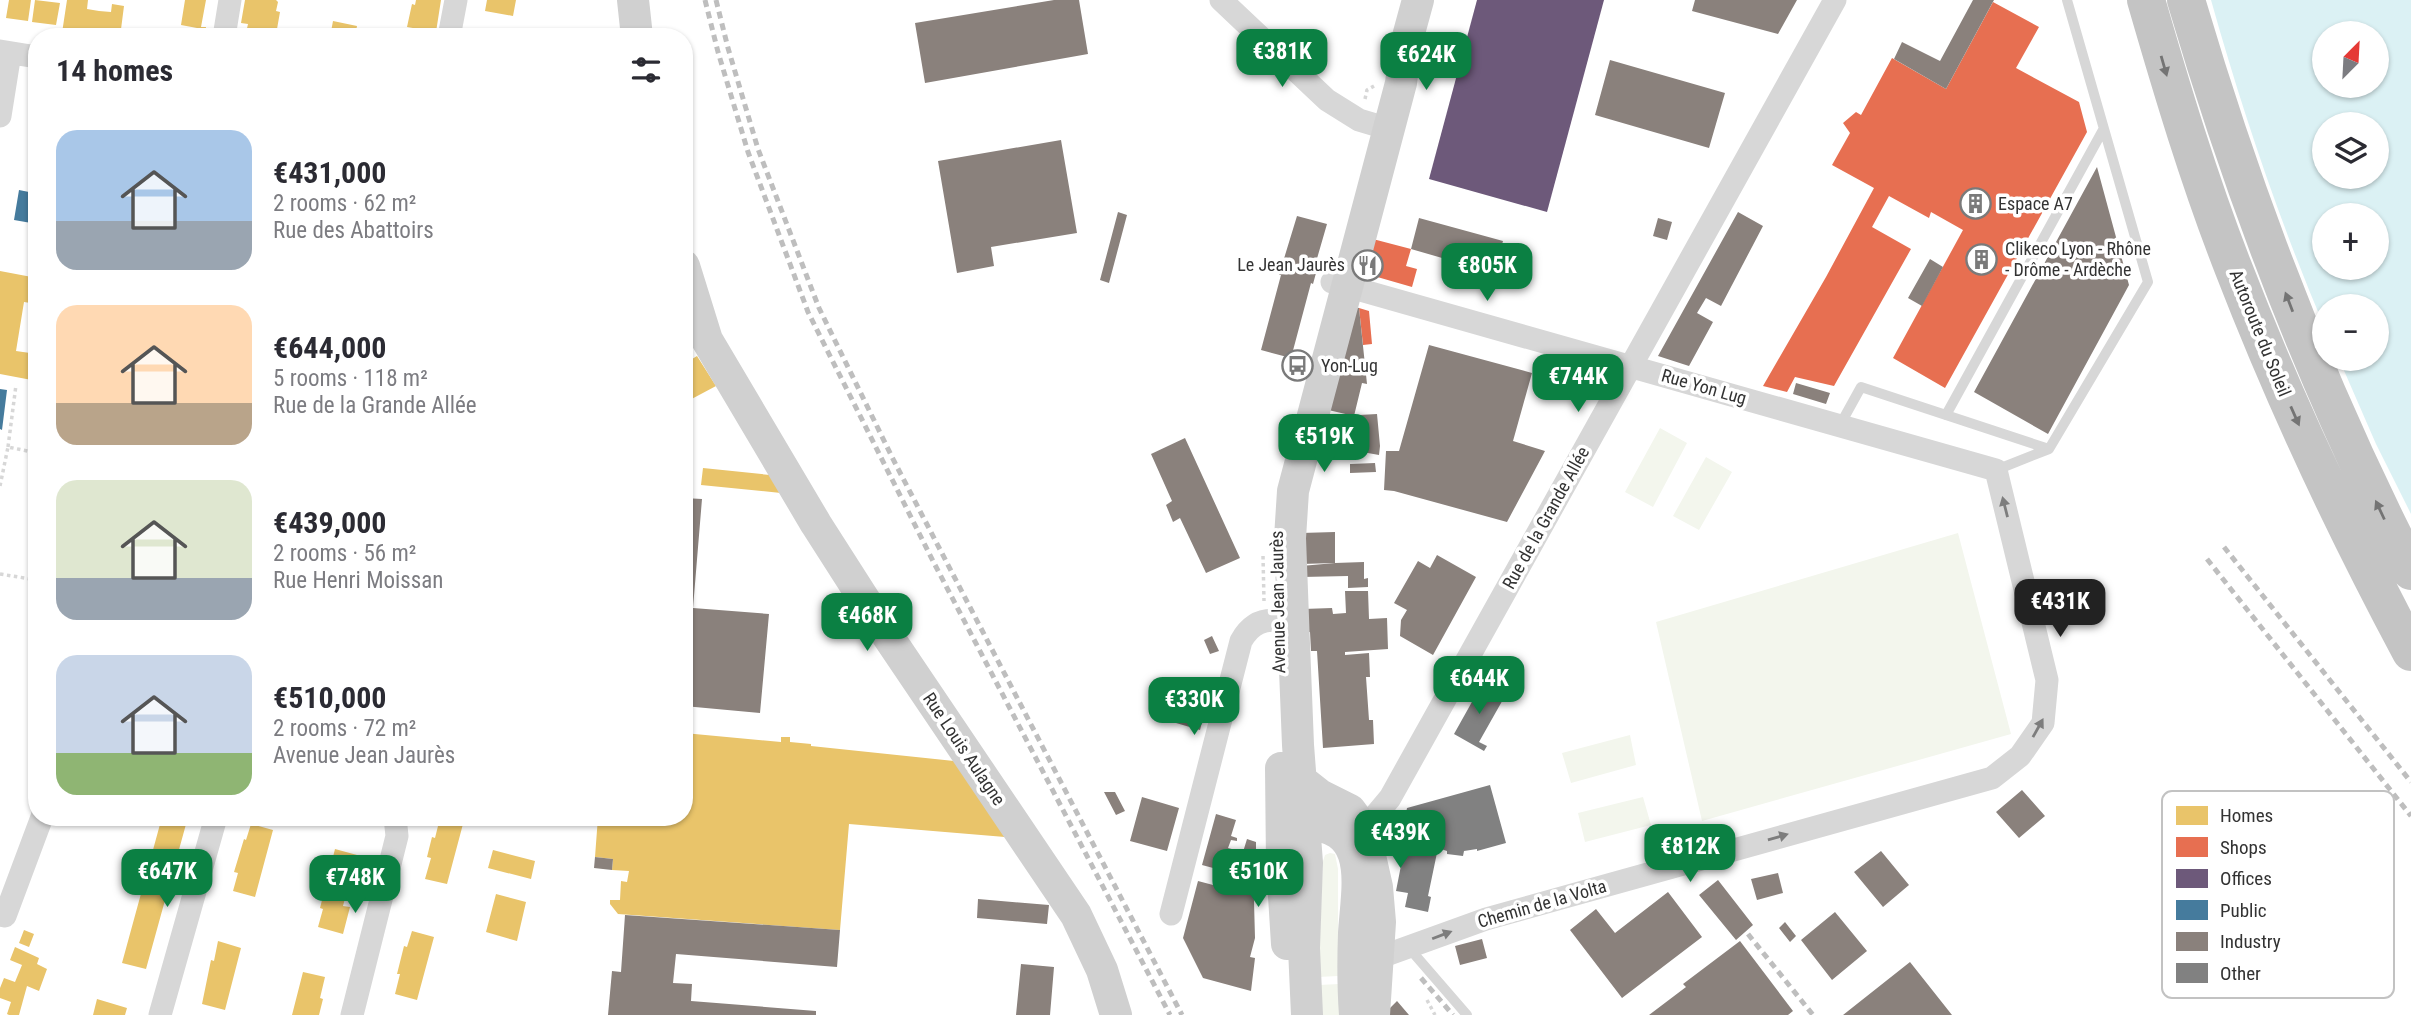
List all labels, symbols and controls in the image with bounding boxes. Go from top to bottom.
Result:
north arrow [2312,21,2389,98]
map controls [2312,21,2389,371]
pin: €381K [1233,29,1331,89]
pin: €624K [1377,32,1475,92]
text: €381K [1252,38,1312,65]
text: €624K [1396,41,1456,68]
icon: filters [627,51,665,89]
text: 14 homes [56,53,173,88]
one-way arrow [2160,55,2170,76]
button: layers [2312,112,2389,189]
text: €431,000 [273,155,386,190]
icon: home [112,158,196,242]
building icon: Espace A7 [1958,187,1992,221]
text: 2 rooms · 62 m² [273,190,416,217]
place label: Espace A7 [1998,193,2073,214]
button: + [2312,203,2389,280]
text: Rue des Abattoirs [273,217,434,244]
place label: Clikeco Lyon - Rhône - Drôme - Ardèche [2005,238,2151,280]
building icon: Clikeco Lyon - Rhône - Drôme - Ardèche [1965,242,1999,276]
pin: €805K [1438,244,1536,303]
restaurant icon: Le Jean Jaurès [1351,248,1385,282]
text: €805K [1457,252,1517,279]
place label: Le Jean Jaurès [1237,254,1345,275]
street label: Autoroute du Soleil [2225,266,2295,399]
one-way arrow [2283,292,2294,313]
button: − [2312,294,2389,371]
text: €644,000 [273,330,386,365]
icon: home [112,333,196,417]
bus stop icon: Yon-Lug [1281,349,1315,383]
pin: €744K [1529,354,1627,414]
place label: Yon-Lug [1321,355,1378,376]
text: €744K [1548,363,1608,390]
street label: Rue Yon Lug [1659,364,1749,409]
text: 5 rooms · 118 m² [273,365,428,392]
text: Rue de la Grande Allée [273,392,477,419]
one-way arrow [2290,406,2301,427]
pin: €519K [1275,414,1373,474]
text: €519K [1294,423,1354,450]
street label: Rue de la Grande Allée [1498,443,1593,593]
one-way arrow [1999,496,2010,518]
one-way arrow [2374,500,2385,521]
text: €439,000 [273,505,386,540]
icon: home [112,508,196,592]
street label: Avenue Jean Jaurès [1266,531,1289,673]
text: 2 rooms · 56 m² [273,540,416,567]
text: Rue Henri Moissan [273,567,443,594]
pin: €431K [2011,580,2109,639]
text: €431K [2030,588,2090,615]
pin: €468K [818,594,916,653]
text: €468K [837,602,897,629]
pin: €644K [1430,656,1528,716]
text: €644K [1449,665,1509,692]
pin: €330K [1145,678,1243,737]
text: €510,000 [273,680,386,715]
icon: home [112,683,196,767]
text: €330K [1164,686,1224,713]
street label: Rue Louis Aulagne [919,688,1010,809]
text: 2 rooms · 72 m² [273,715,416,742]
one-way arrow [2031,718,2043,738]
text: Avenue Jean Jaurès [273,742,455,769]
legend [2162,791,2394,998]
text: Homes [2220,804,2273,827]
pin: €439K [1351,810,1449,870]
text: €439K [1370,819,1430,846]
pin: €812K [1641,824,1739,884]
one-way arrow [1768,832,1789,842]
text: €812K [1660,833,1720,860]
text: Shops [2220,836,2267,859]
pin: €647K [118,850,216,909]
pin: €510K [1209,850,1307,909]
pin: €748K [306,856,404,915]
text: €647K [137,858,197,885]
text: €510K [1228,858,1288,885]
text: €748K [325,864,385,891]
text: Offices [2220,867,2272,890]
street label: Chemin de la Volta [1475,875,1609,932]
text: Public [2220,899,2267,922]
one-way arrow [1432,930,1453,941]
text: Industry [2220,930,2281,953]
text: Other [2220,962,2261,985]

